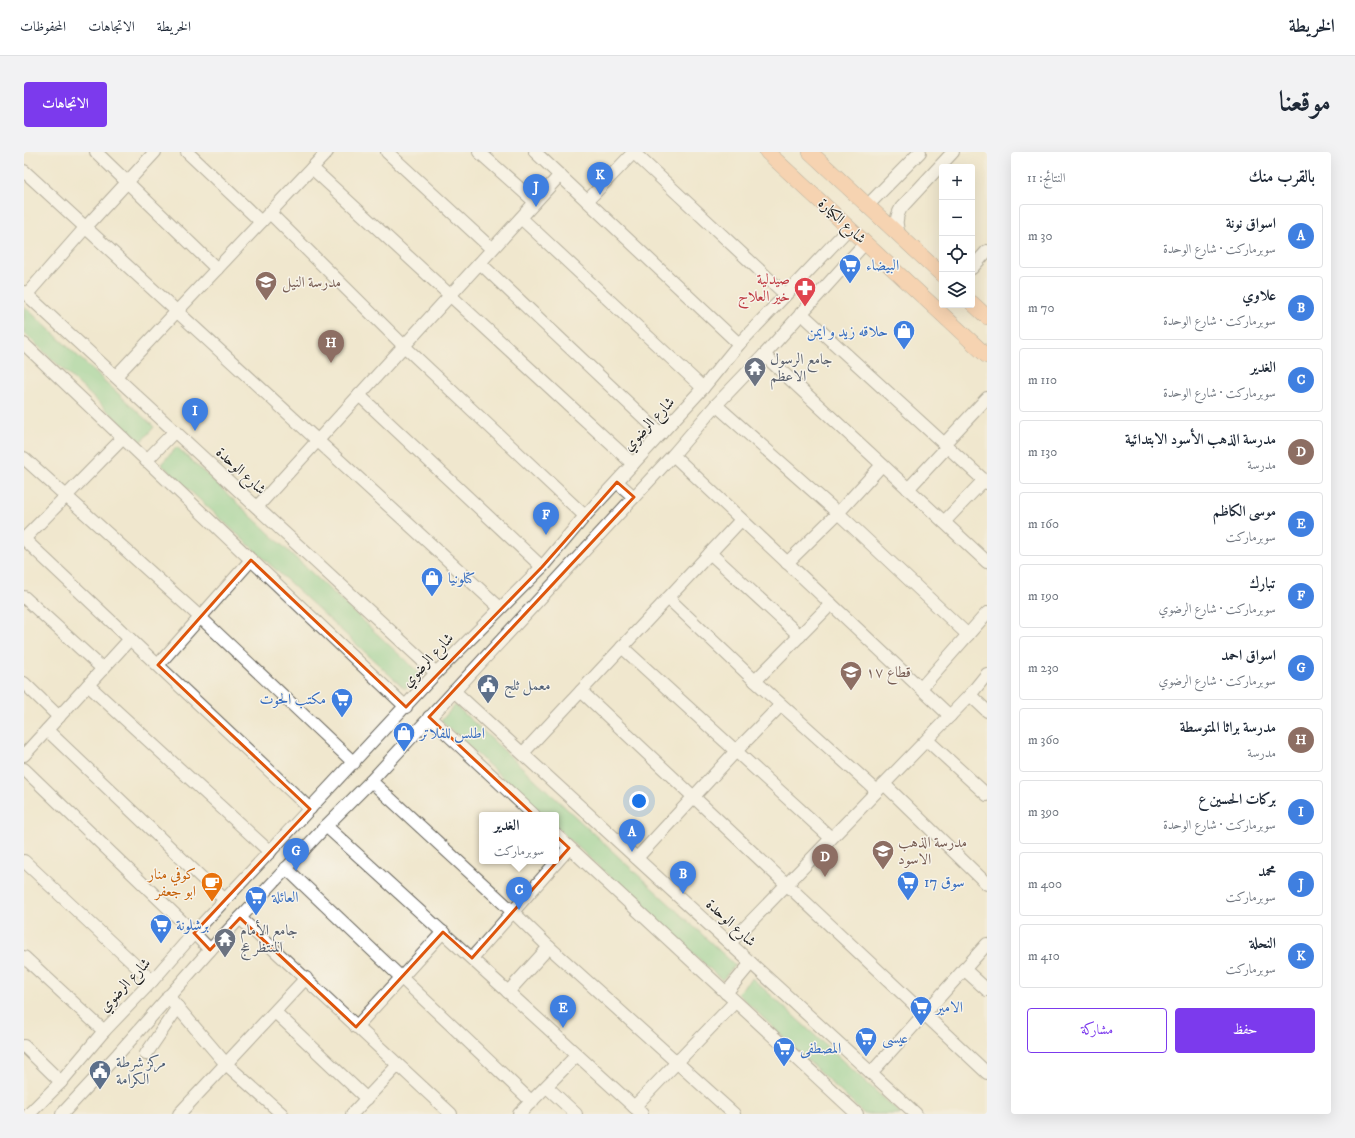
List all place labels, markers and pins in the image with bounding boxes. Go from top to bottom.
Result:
pin: K [587,162,613,195]
pin: J [523,174,549,207]
supermarket icon: البيضاء [837,252,863,285]
place label: البيضاء [866,256,899,275]
school or university icon: مدرسة النيل [253,269,279,302]
place label: صيدلية خير العلاج [738,270,790,309]
place label: مدرسة النيل [282,273,341,293]
pharmacy icon: صيدلية خير العلاج [792,275,818,308]
shop icon: حلاقه زيد و ايمن [891,318,917,351]
place label: حلاقه زيد و ايمن [807,322,888,341]
pin: H [318,330,344,363]
place label: جامع الرسول الاعظم [770,350,833,390]
temple icon: جامع الرسول الاعظم [742,355,768,388]
pin: I [182,398,208,431]
pin: F [533,502,559,535]
shop icon: كتلونيا [419,565,445,598]
place label: كتلونيا [448,569,475,588]
school or university icon: قطاع ١٧ [838,659,864,692]
place label: قطاع ١٧ [866,663,911,685]
public building icon: معمل ثلج [475,672,501,705]
place label: معمل ثلج [504,676,551,699]
supermarket icon: مكتب الحوت [329,686,355,719]
place label: مكتب الحوت [259,690,326,709]
shop icon: اطلس للفلاتر [391,720,417,753]
place label: اطلس للفلاتر [418,724,485,743]
pin: A [619,819,645,852]
place label: مدرسة الذهب الاسود [898,833,967,869]
pin: G [283,838,309,871]
school or university icon: مدرسة الذهب الاسود [870,838,896,871]
pin: D [812,844,838,877]
pin: B [670,861,696,894]
place label: كوفي منار ابو جعفر [146,865,196,901]
supermarket icon: سوق 17 [895,869,921,902]
cafe icon: كوفي منار ابو جعفر [199,870,225,903]
place label: سوق 17 [924,873,965,892]
pin: C [506,877,532,910]
supermarket icon: العائلة [243,884,269,917]
place label: العائلة [271,888,299,907]
supermarket icon: برشلونة [148,912,174,945]
place label: برشلونة [176,916,209,935]
place label: جامع الأمام المنتظر عج [240,919,298,961]
temple icon: جامع الأمام المنتظر عج [212,926,238,959]
supermarket icon: الامير [908,994,934,1027]
pin: E [550,995,576,1028]
place label: الامير [934,998,963,1017]
supermarket icon: عيسى [853,1025,879,1058]
place label: عيسى [882,1029,908,1049]
supermarket icon: المصطفى [771,1035,797,1068]
place label: المصطفى [800,1039,841,1059]
place label: مركز شرطة الكرامة [116,1053,166,1089]
public building icon: مركز شرطة الكرامة [87,1058,113,1091]

